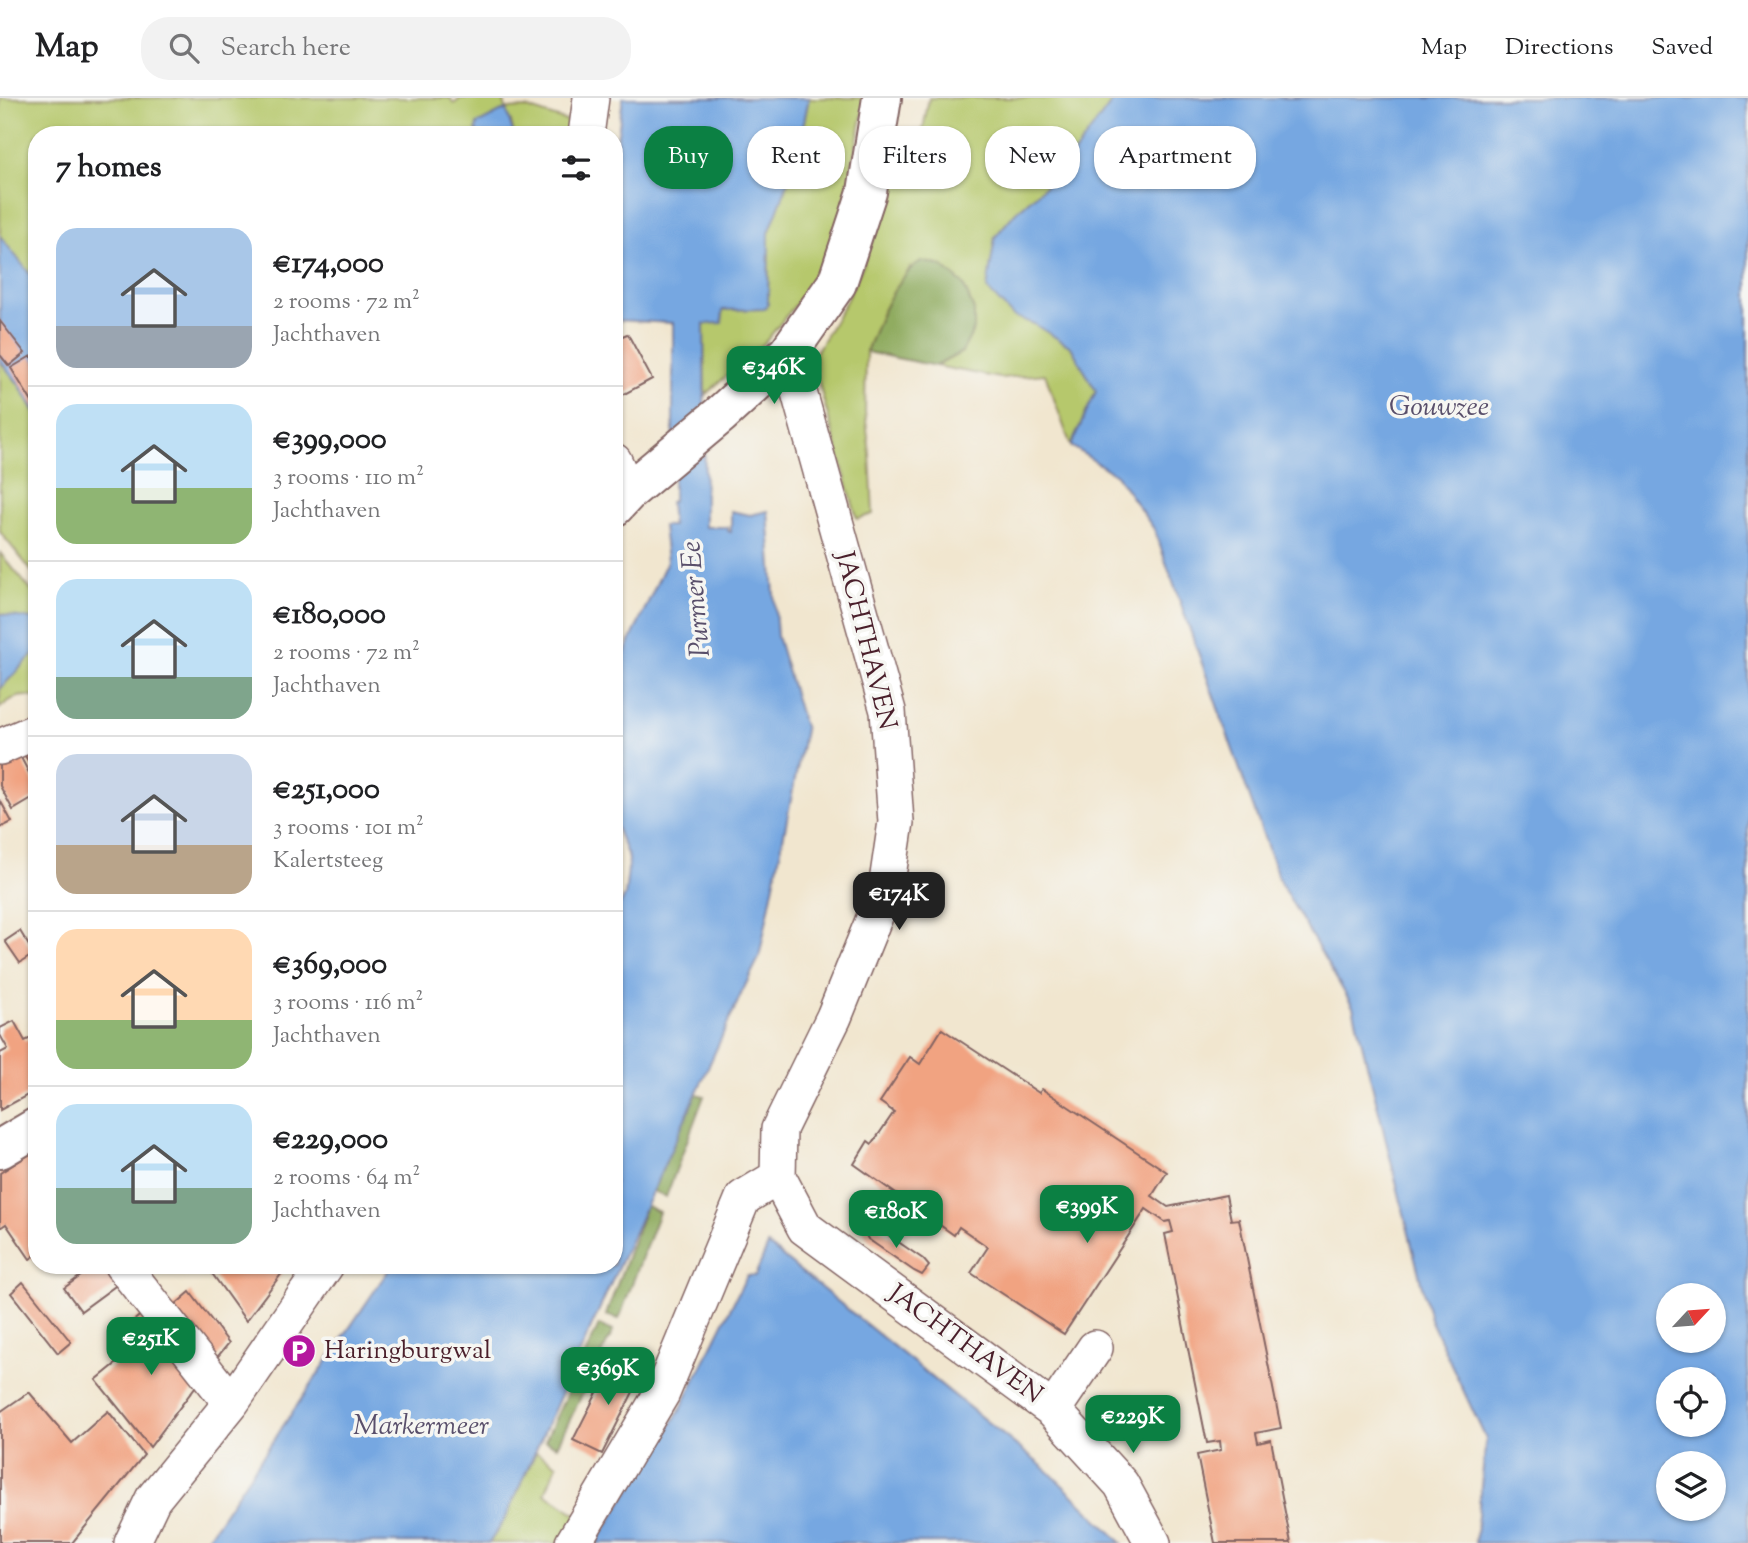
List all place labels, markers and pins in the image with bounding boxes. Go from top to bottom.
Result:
pin: €346K [725,346,823,406]
pin: €174K [850,872,948,932]
pin: €399K [1038,1186,1136,1245]
pin: €180K [847,1190,945,1250]
pin: €251K [102,1318,200,1377]
parking icon: Haringburgwal [280,1332,318,1370]
place label: Haringburgwal [324,1333,491,1370]
pin: €369K [559,1348,657,1407]
pin: €229K [1084,1396,1182,1455]

